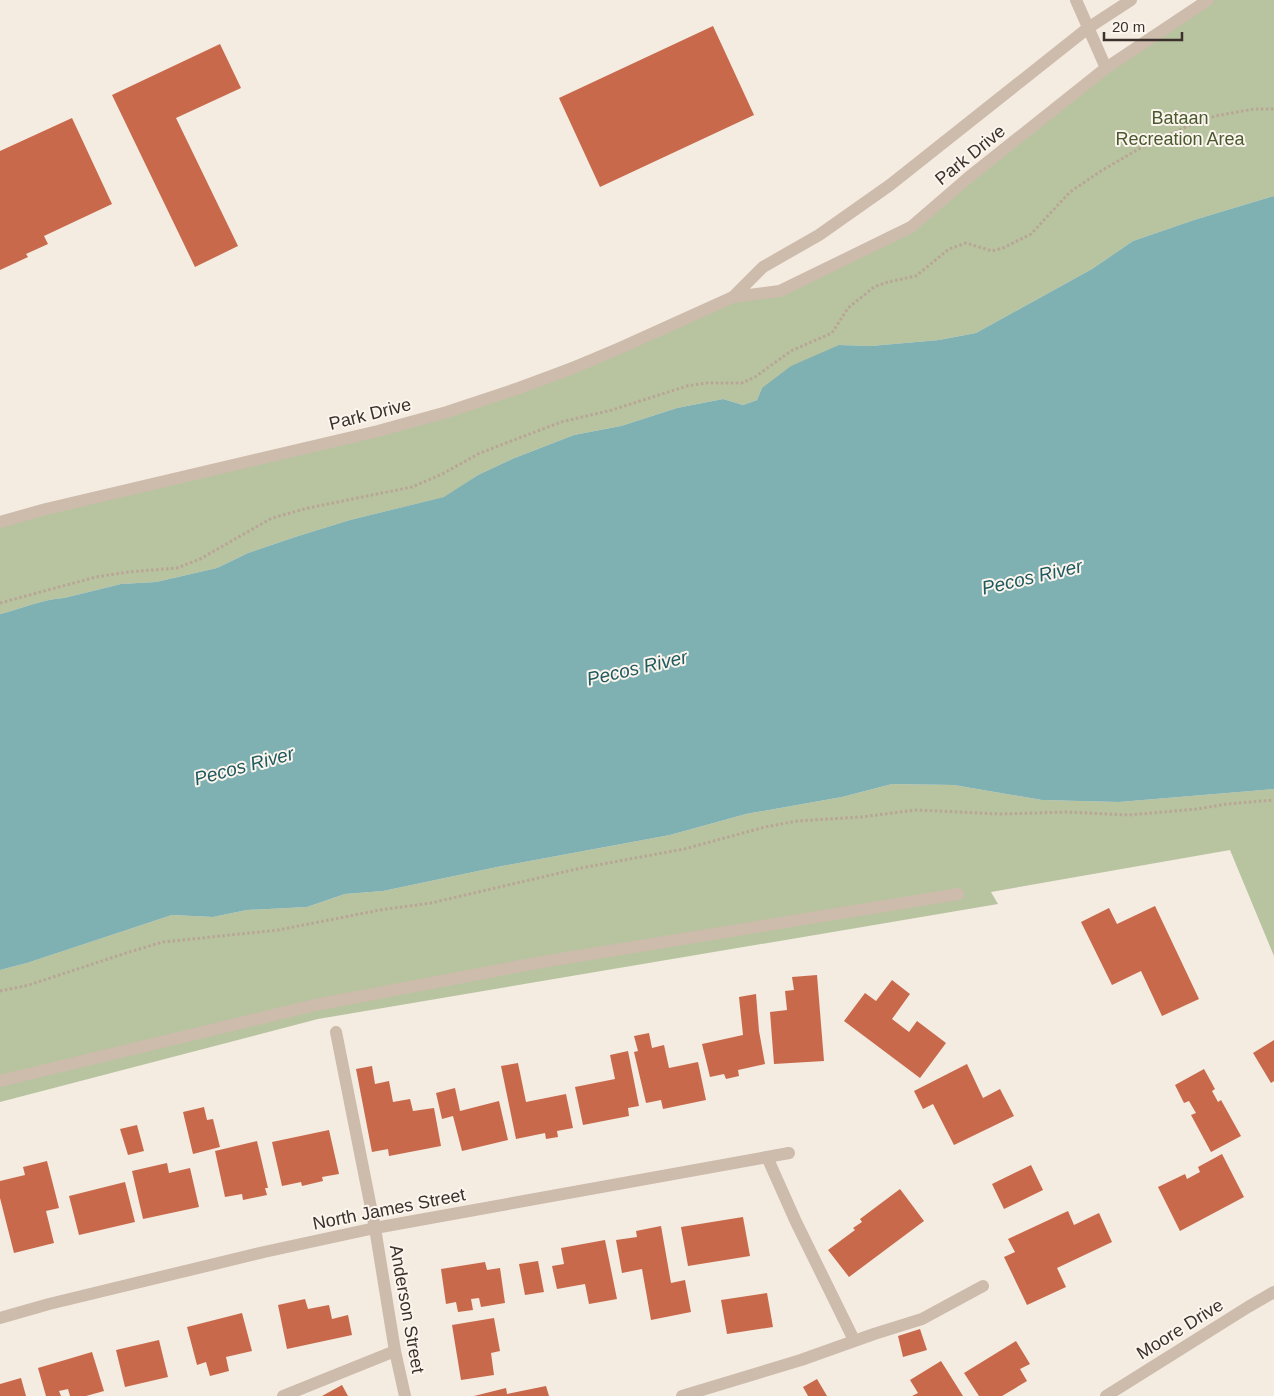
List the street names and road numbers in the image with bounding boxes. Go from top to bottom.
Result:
street label: Park Drive [931,121,1009,189]
street label: Park Drive [327,394,413,434]
street label: North James Street [311,1184,467,1234]
street label: Anderson Street [386,1243,428,1375]
street label: Moore Drive [1133,1295,1227,1363]

